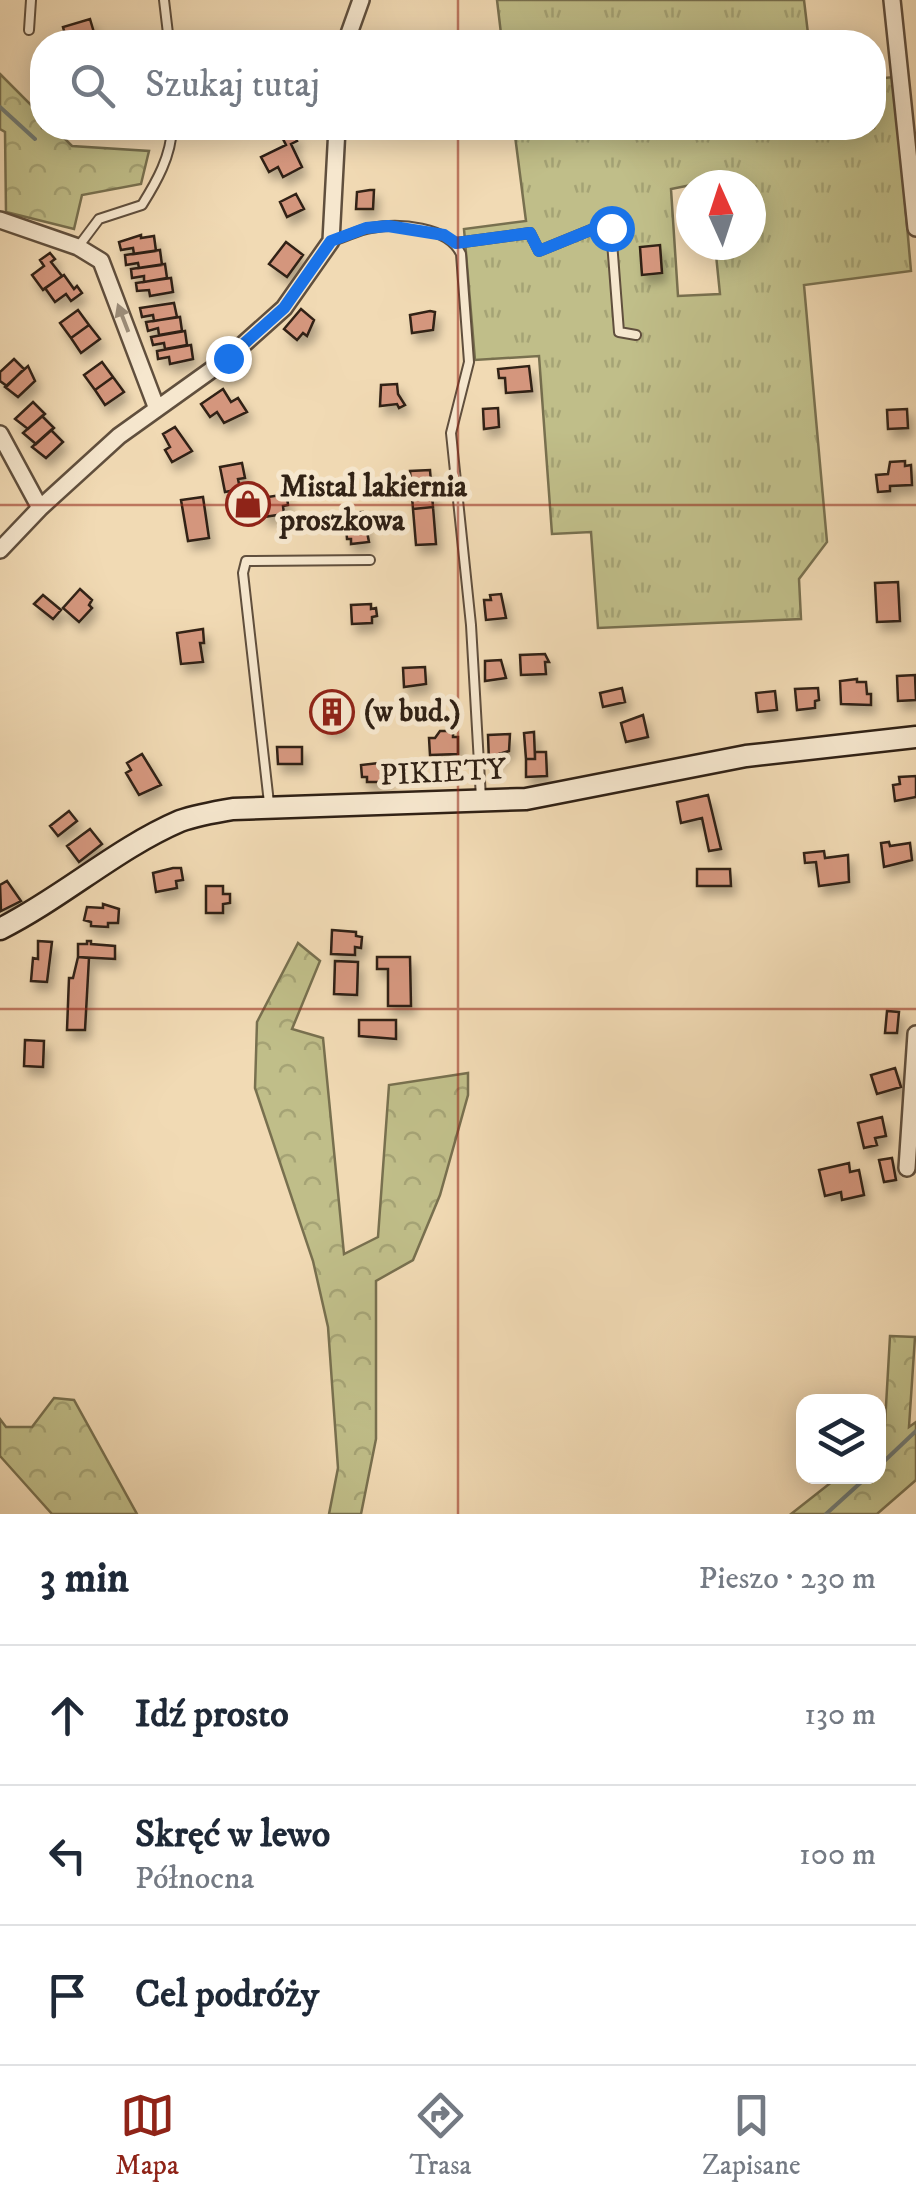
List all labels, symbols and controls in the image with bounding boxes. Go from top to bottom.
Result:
search box [30,30,886,140]
icon: search [65,58,120,113]
text: Szukaj tutaj [145,61,320,109]
north arrow [676,170,766,260]
route start [589,206,635,252]
one-way arrow [114,303,130,333]
route end [206,336,252,382]
place label: Mistal lakiernia proszkowa [279,469,468,540]
shop icon: Mistal lakiernia proszkowa [225,481,271,527]
building icon: (w bud.) [309,689,355,735]
place label: (w bud.) [364,694,460,731]
street label: PIKIETY [379,751,508,795]
map controls [796,1394,886,1484]
button: layers [796,1394,886,1484]
text: 3 min [40,1553,129,1605]
text: Pieszo · 230 m [699,1559,876,1599]
icon: ahead [40,1688,95,1743]
text: Idź prosto [135,1691,289,1739]
text: 130 m [804,1695,876,1735]
text: Skręć w lewo [135,1811,330,1859]
icon: left [40,1828,95,1883]
text: 100 m [799,1835,876,1875]
text: Północna [135,1859,254,1899]
icon: arrive [40,1968,95,2023]
text: Cel podróży [135,1971,319,2019]
tab: Mapa [115,2088,179,2183]
tab: Trasa [409,2088,471,2183]
tab: Zapisane [702,2088,801,2183]

